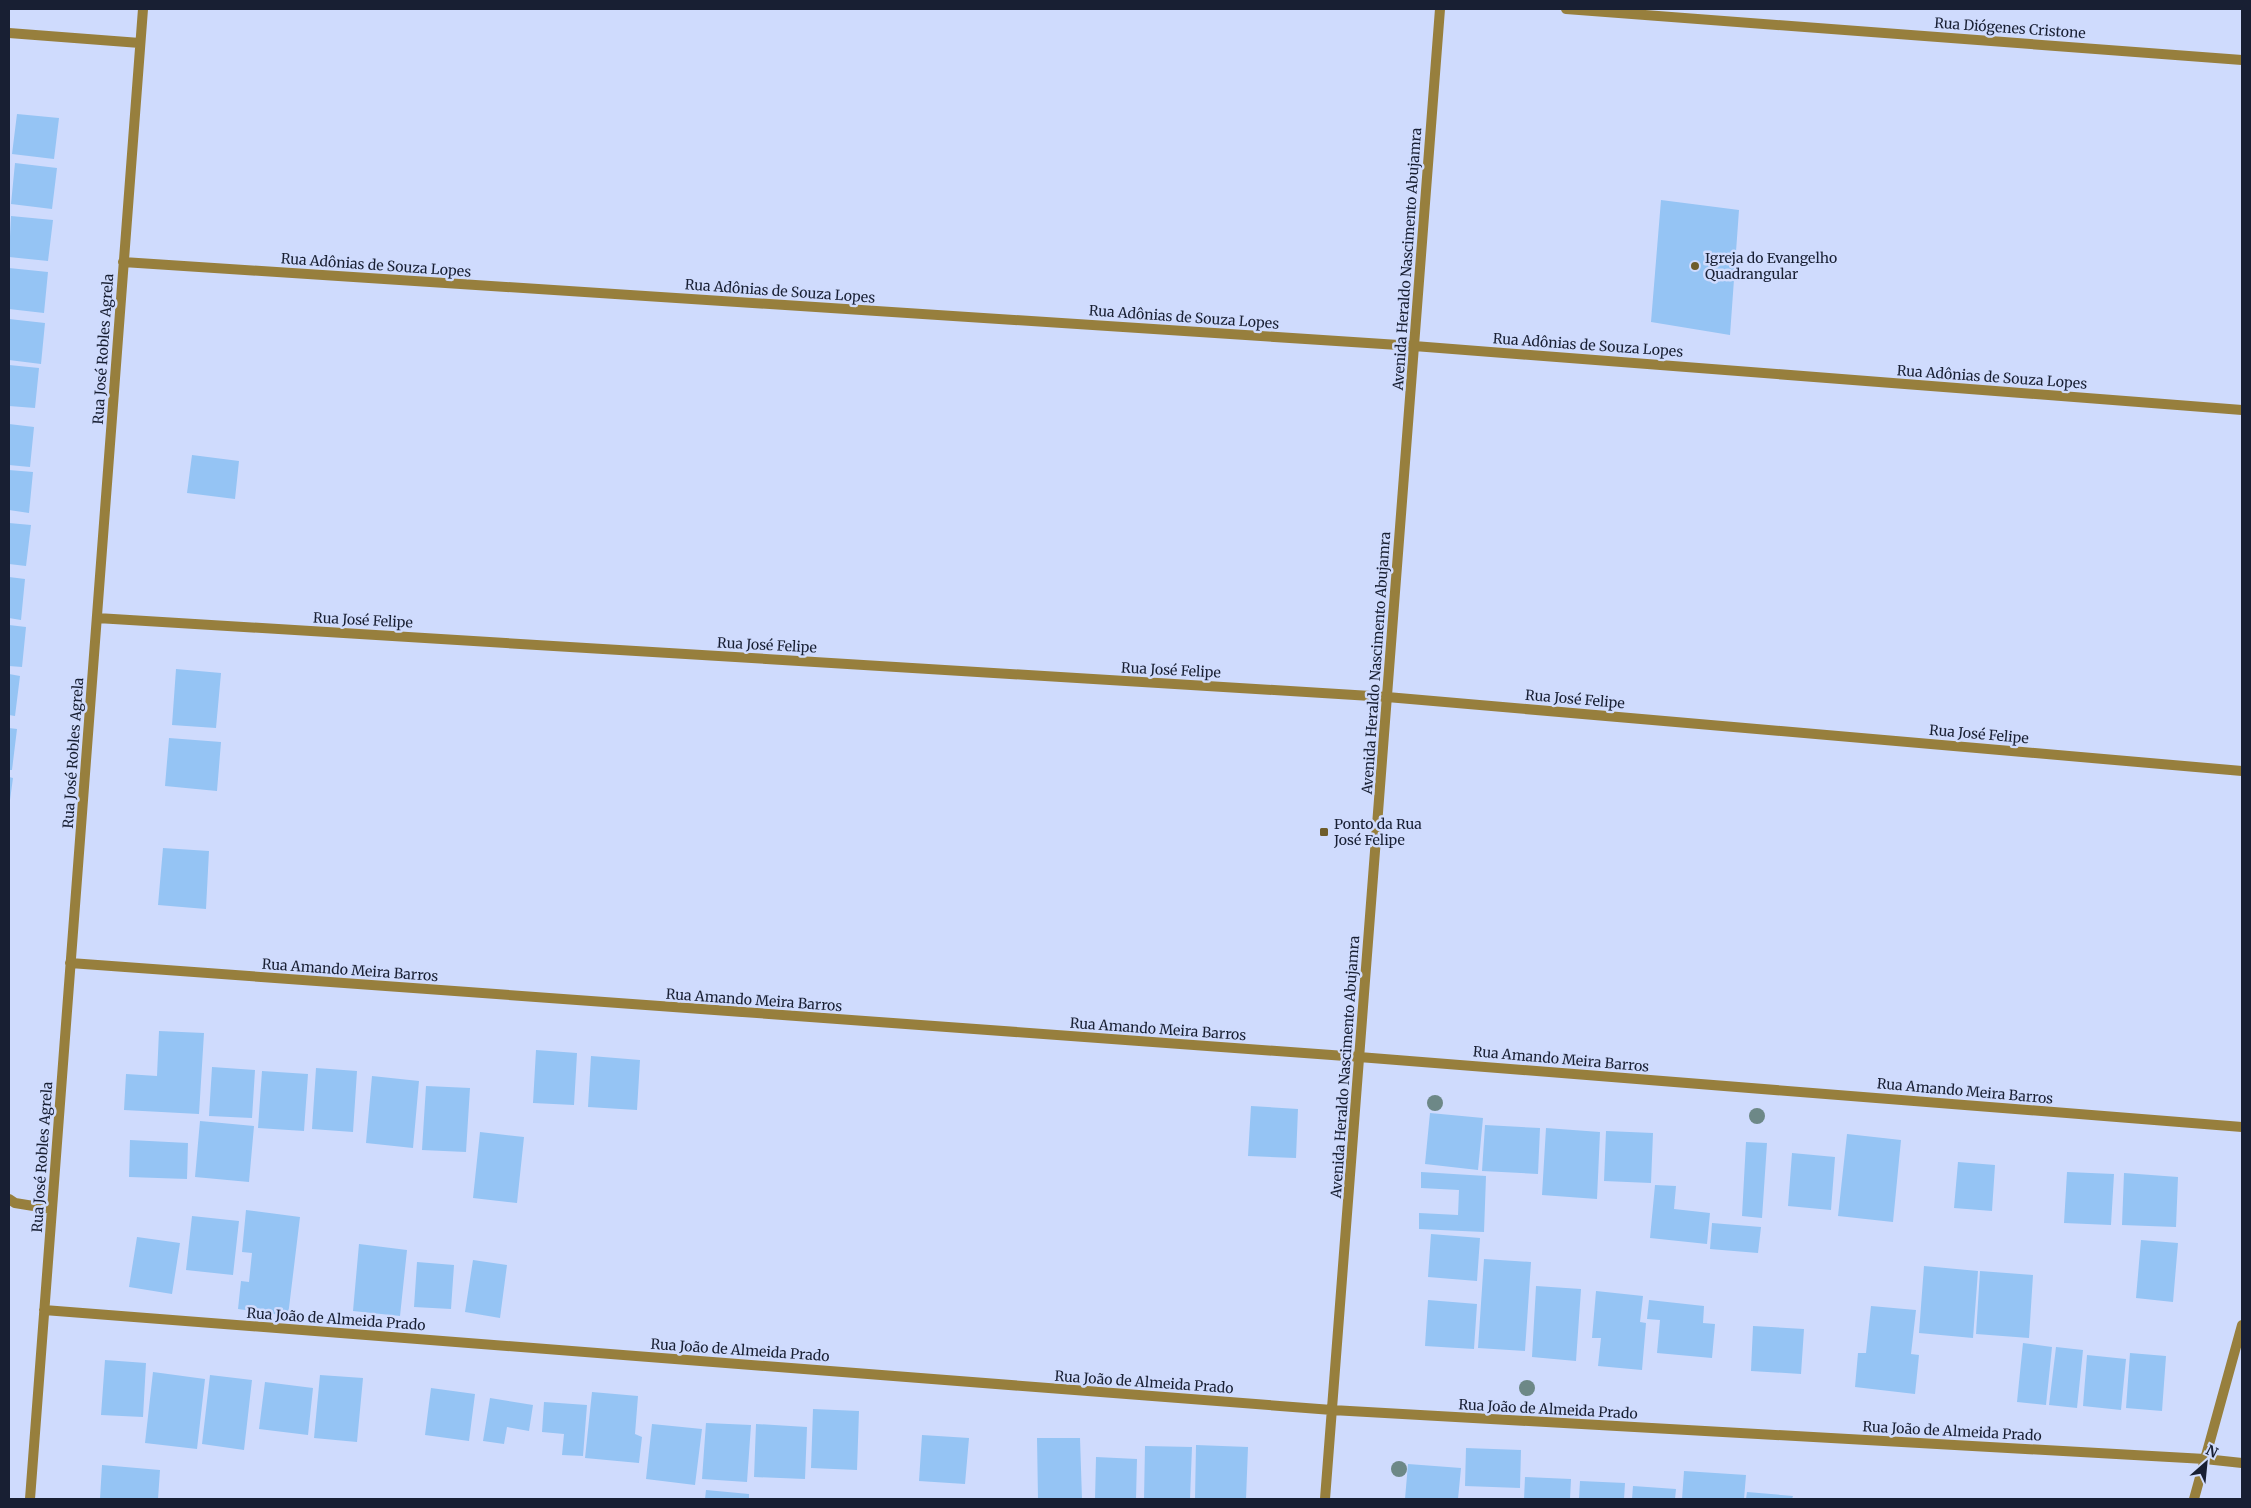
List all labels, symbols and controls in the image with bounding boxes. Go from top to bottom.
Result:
street label: Rua Diógenes Cristone [1934,14,2086,42]
street label: Avenida Heraldo Nascimento Abujamra [1389,127,1425,392]
street label: Rua Adônias de Souza Lopes [280,249,472,281]
place label: Igreja do Evangelho Quadrangular [1705,249,1837,283]
marker: Igreja do Evangelho Quadrangular [1689,260,1701,272]
street label: Rua José Robles Agrela [89,273,117,425]
street label: Rua Adônias de Souza Lopes [684,275,876,307]
street label: Rua Adônias de Souza Lopes [1088,301,1280,333]
street label: Rua Adônias de Souza Lopes [1492,329,1684,361]
street label: Rua Adônias de Souza Lopes [1896,361,2088,393]
street label: Avenida Heraldo Nascimento Abujamra [1358,531,1394,796]
street label: Rua José Felipe [313,608,413,632]
street label: Rua José Felipe [717,633,817,657]
street label: Rua José Felipe [1121,658,1221,682]
street label: Rua José Robles Agrela [59,677,87,829]
street label: Rua José Felipe [1524,686,1626,712]
street label: Rua José Felipe [1928,721,2030,747]
place label: Ponto da Rua José Felipe [1333,815,1422,849]
marker: Ponto da Rua José Felipe [1318,826,1330,838]
street label: Avenida Heraldo Nascimento Abujamra [1327,935,1363,1200]
street label: Rua Amando Meira Barros [261,955,439,985]
street label: Rua Amando Meira Barros [665,985,843,1015]
street label: Rua Amando Meira Barros [1069,1014,1247,1044]
street label: Rua Amando Meira Barros [1472,1042,1650,1076]
street label: Rua Amando Meira Barros [1876,1074,2054,1108]
street label: Rua José Robles Agrela [28,1081,56,1233]
street label: Rua João de Almeida Prado [246,1304,426,1334]
street label: Rua João de Almeida Prado [650,1335,830,1365]
street label: Rua João de Almeida Prado [1054,1367,1234,1397]
street label: Rua João de Almeida Prado [1458,1395,1638,1423]
street label: Rua João de Almeida Prado [1862,1417,2042,1445]
north arrow [2181,1438,2231,1488]
text: N [2203,1441,2221,1462]

